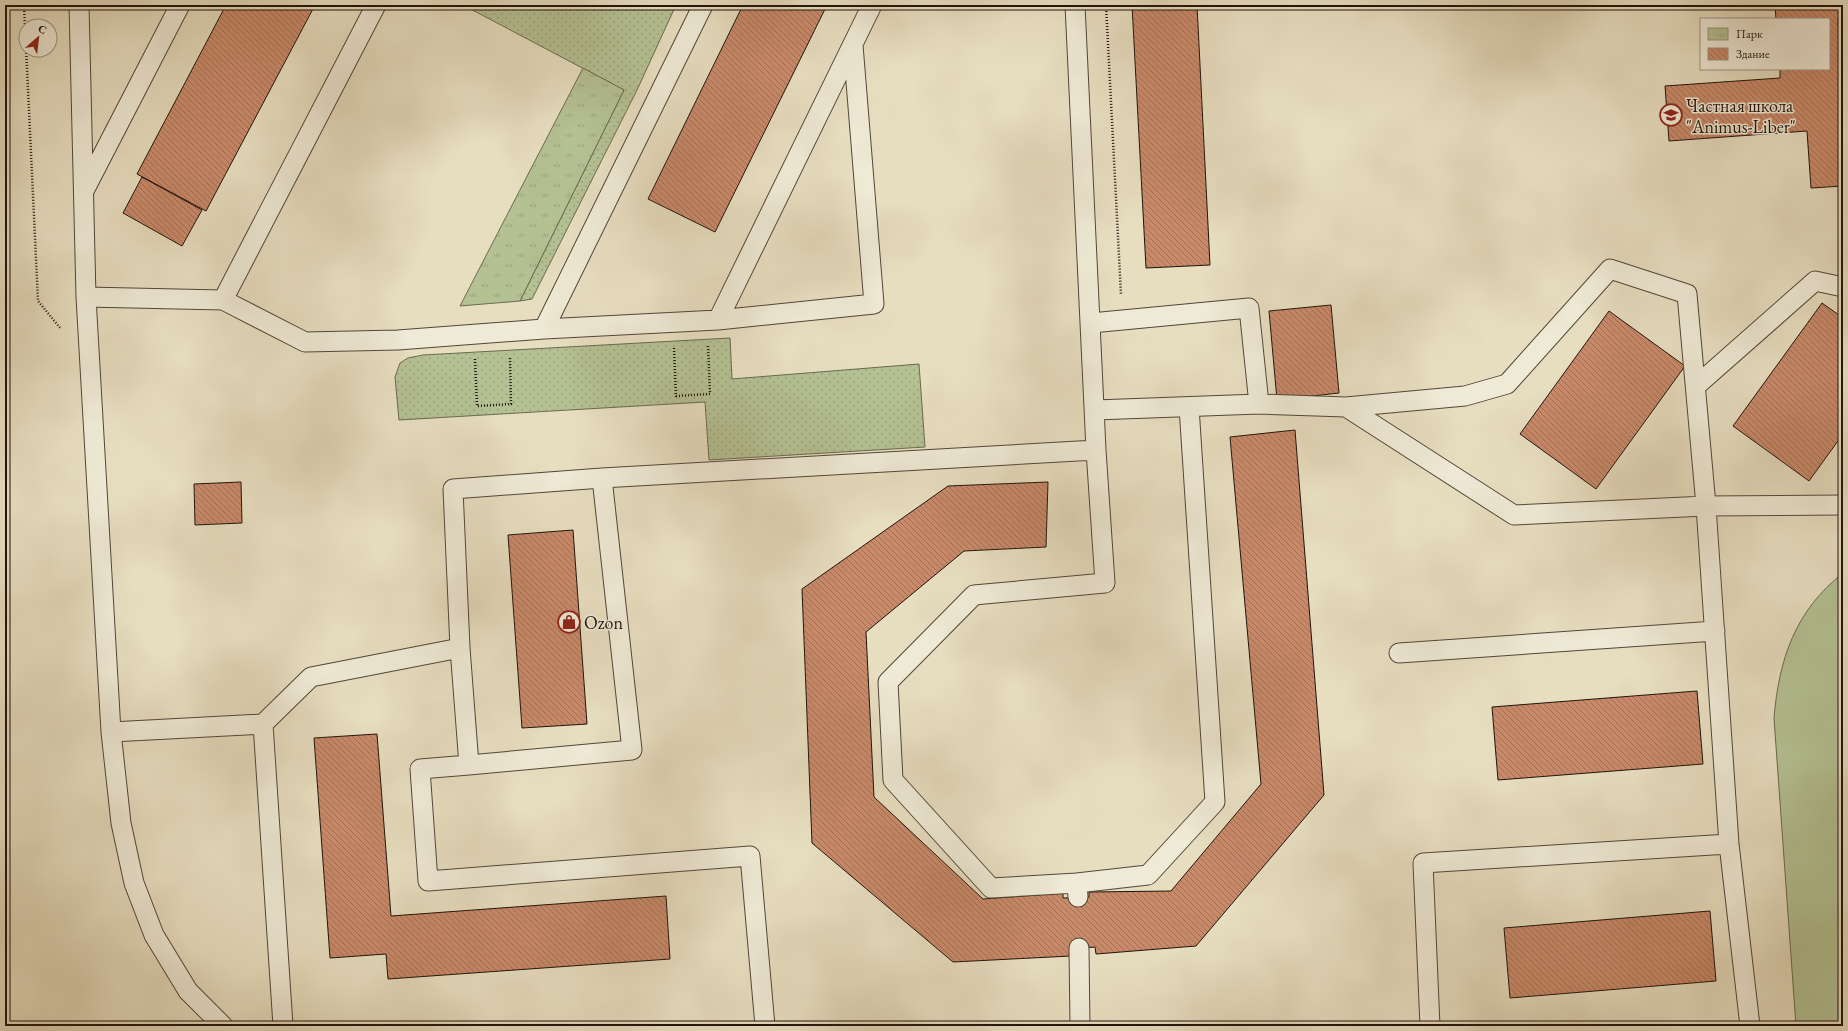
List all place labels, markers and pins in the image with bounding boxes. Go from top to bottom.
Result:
place label: Частная школа "Animus-Liber" [1686,94,1796,138]
school or university icon: Частная школа "Animus-Liber" [1658,102,1684,128]
shop icon: Ozon [556,609,582,635]
place label: Ozon [584,611,623,634]

